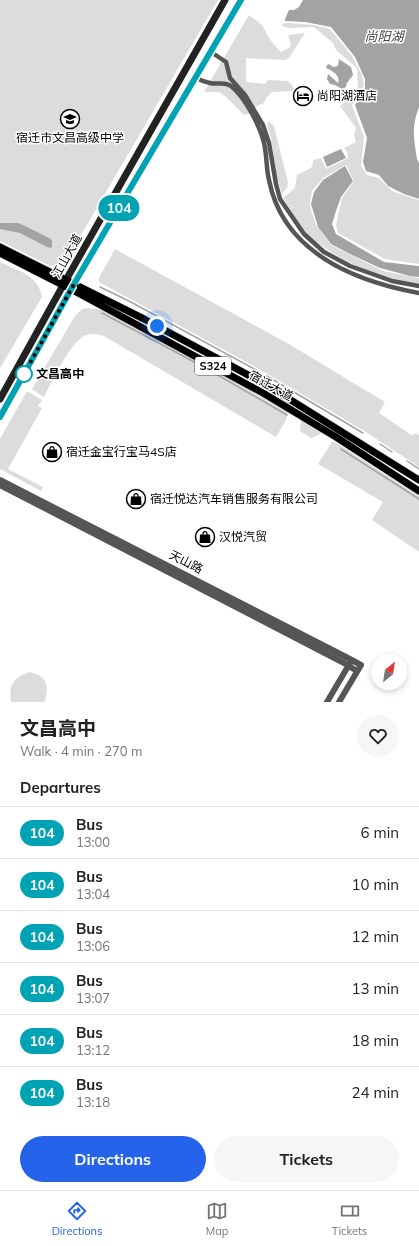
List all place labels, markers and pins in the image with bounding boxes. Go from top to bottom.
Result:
hotel icon: 尚阳湖酒店 [292,85,314,107]
place label: 尚阳湖酒店 [317,88,377,103]
school or university icon: 宿迁市文昌高级中学 [59,108,81,130]
place label: 宿迁市文昌高级中学 [16,130,124,145]
marker: 文昌高中 [15,365,33,383]
place label: 文昌高中 [36,366,84,381]
shop icon: 宿迁金宝行宝马4S店 [41,441,63,463]
place label: 宿迁金宝行宝马4S店 [66,444,177,459]
shop icon: 宿迁悦达汽车销售服务有限公司 [125,488,147,510]
place label: 宿迁悦达汽车销售服务有限公司 [150,491,318,506]
shop icon: 汉悦汽贸 [194,526,216,548]
place label: 汉悦汽贸 [219,529,267,544]

